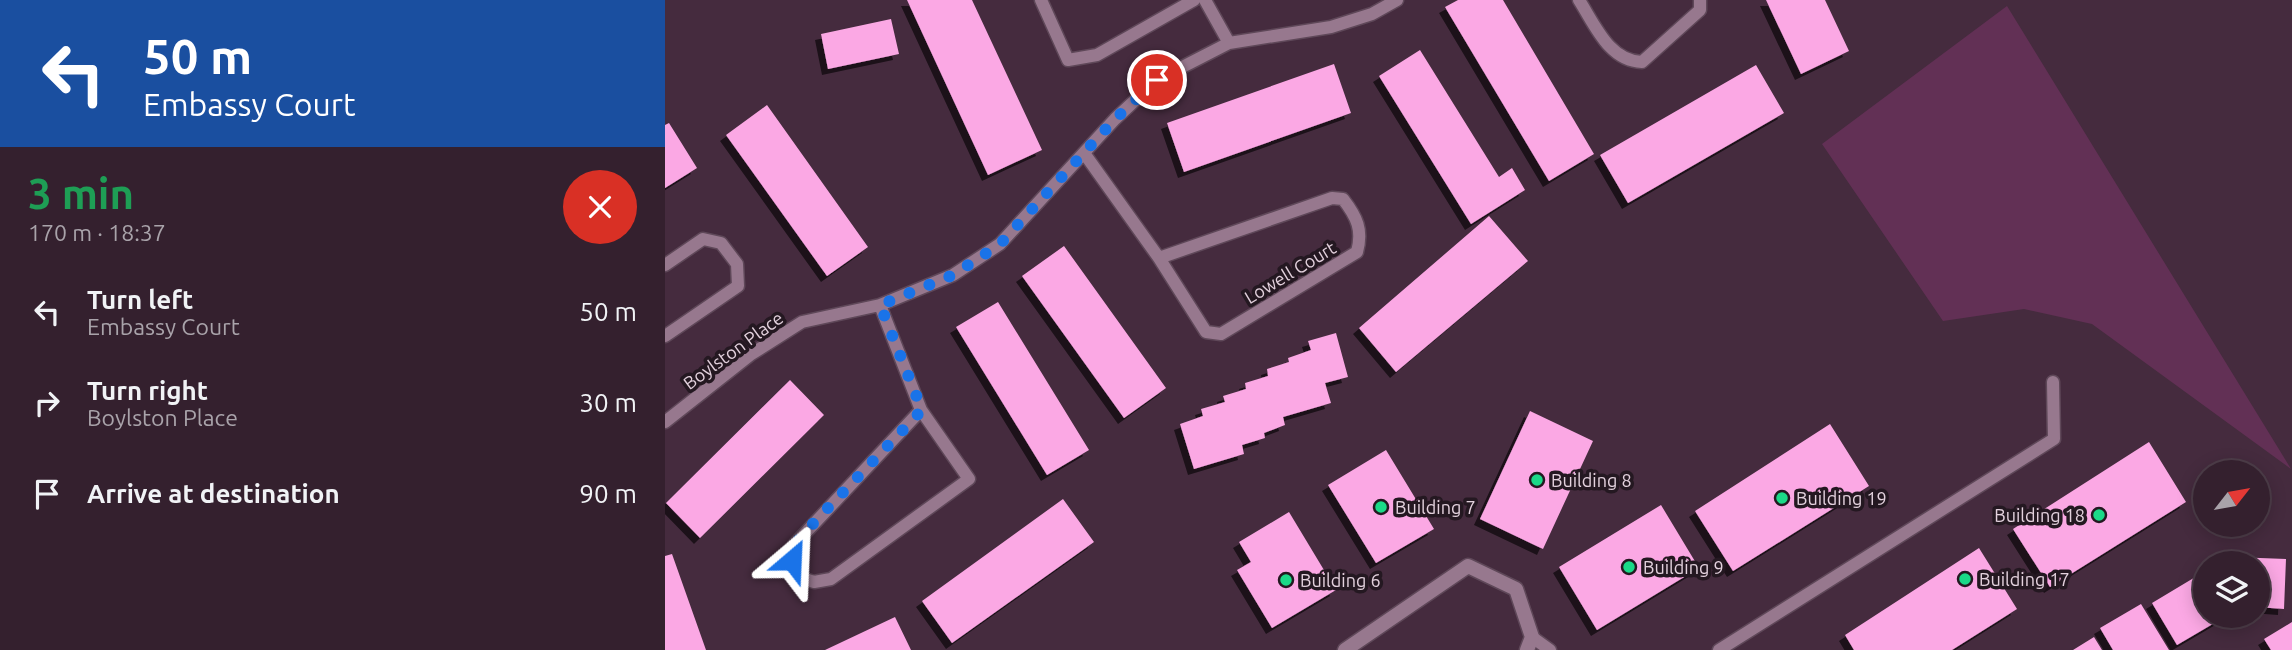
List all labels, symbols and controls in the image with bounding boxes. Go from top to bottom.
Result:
icon: left [28,28,119,119]
text: 50 m [143,28,252,83]
pin [1127,50,1187,110]
icon: arrive [1138,61,1176,99]
text: Embassy Court [143,86,356,122]
text: 3 min [28,170,134,217]
button: close [563,170,637,244]
text: 170 m · 18:37 [28,220,166,245]
street label: Lowell Court [1241,237,1339,307]
text: Turn left [87,285,193,314]
icon: left [28,293,66,331]
text: 50 m [579,297,637,326]
street label: Boylston Place [679,307,787,393]
text: Embassy Court [87,314,240,339]
text: Turn right [87,376,208,405]
icon: right [28,384,66,422]
text: 30 m [579,388,637,417]
text: Boylston Place [87,405,238,430]
north arrow [2193,460,2270,537]
map controls [2193,460,2270,628]
place label: Building 8 [1551,470,1632,490]
marker: Building 8 [1529,472,1545,488]
icon: arrive [28,475,66,513]
text: Arrive at destination [87,479,340,508]
text: 90 m [579,479,637,508]
place label: Building 19 [1796,488,1887,508]
marker: Building 19 [1774,490,1790,506]
place label: Building 7 [1395,497,1476,517]
marker: Building 7 [1373,499,1389,515]
place label: Building 18 [1994,505,2085,525]
marker: Building 18 [2091,507,2107,523]
position arrow [755,523,829,597]
button: layers [2193,551,2270,628]
place label: Building 9 [1643,557,1724,577]
marker: Building 9 [1621,559,1637,575]
place label: Building 17 [1979,569,2070,589]
place label: Building 6 [1300,570,1381,590]
marker: Building 17 [1957,571,1973,587]
marker: Building 6 [1278,572,1294,588]

